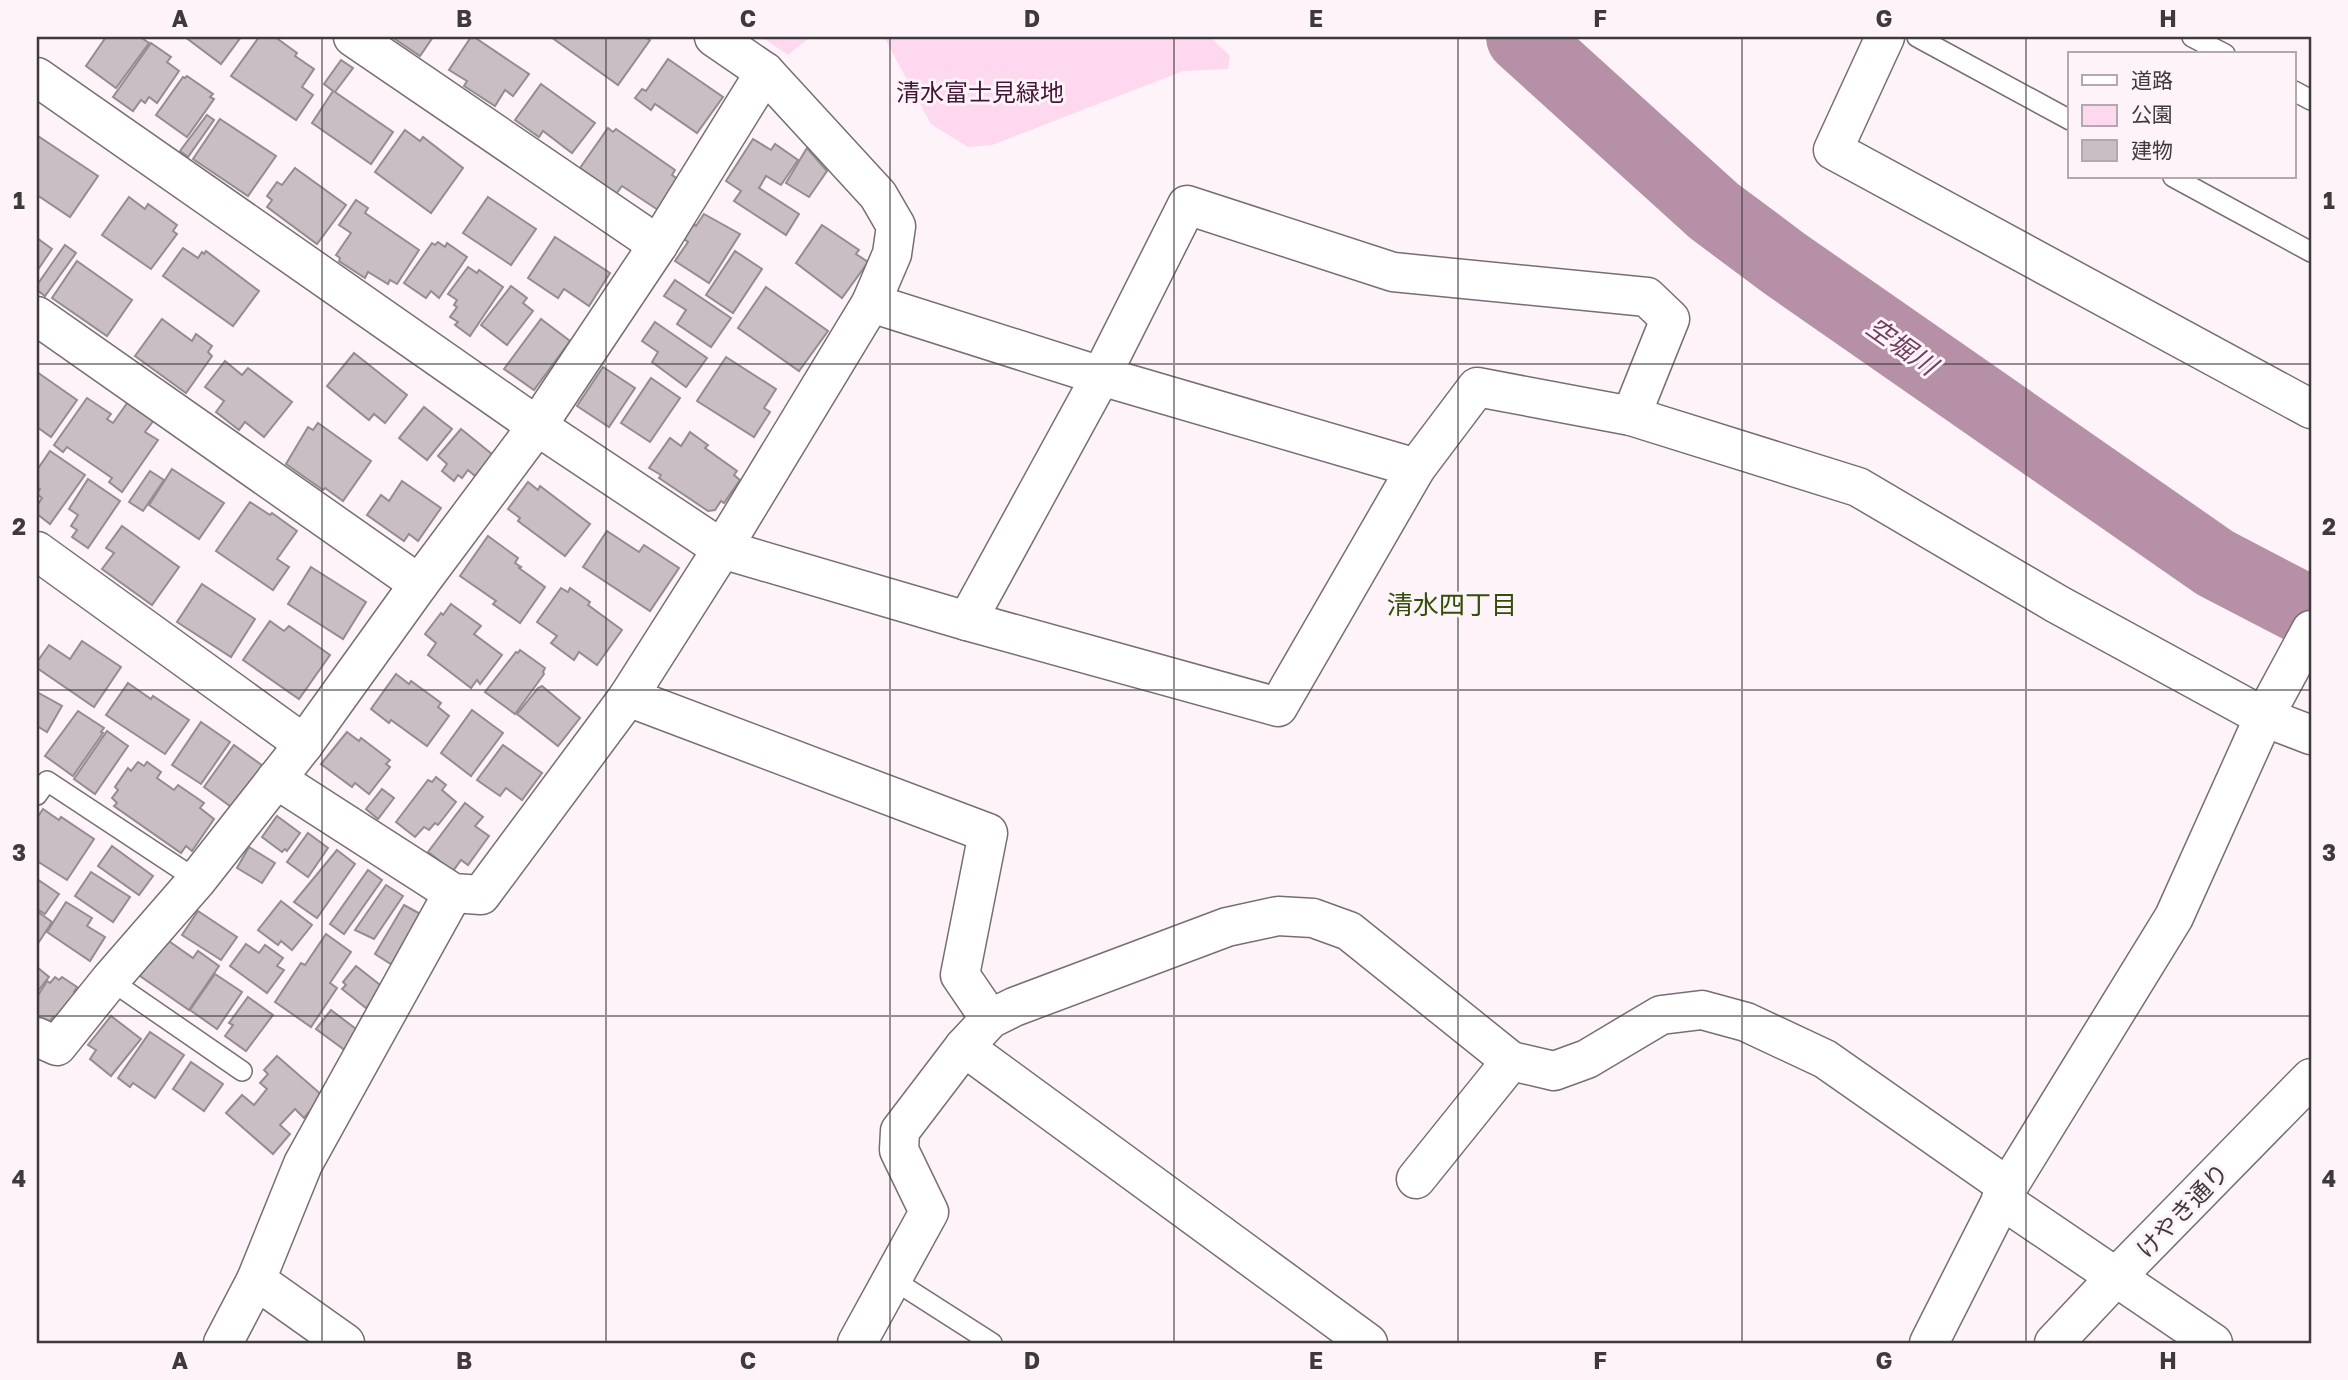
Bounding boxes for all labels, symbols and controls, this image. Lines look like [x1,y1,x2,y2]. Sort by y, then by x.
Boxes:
text: A [172,4,189,32]
text: B [456,4,472,32]
text: C [740,4,756,32]
text: D [1024,4,1040,32]
text: E [1309,4,1323,32]
text: F [1593,4,1607,32]
text: G [1876,4,1892,32]
text: H [2159,4,2177,32]
legend [2068,52,2296,178]
text: 道路 [2131,67,2173,93]
park label: 清水富士見緑地 [896,77,1064,106]
text: 公園 [2131,101,2173,127]
text: 建物 [2131,137,2173,163]
text: 1 [13,186,25,214]
text: 1 [2323,186,2335,214]
water label: 空堀川 [1861,311,1945,383]
text: 2 [12,512,26,540]
text: 2 [2322,512,2336,540]
district label: 清水四丁目 [1387,589,1517,620]
text: 3 [12,838,26,866]
text: 3 [2322,838,2336,866]
street label: けやき通り [2130,1157,2234,1263]
text: 4 [12,1164,26,1192]
text: 4 [2322,1164,2336,1192]
text: A [172,1346,189,1374]
text: B [456,1346,472,1374]
text: C [740,1346,756,1374]
text: D [1024,1346,1040,1374]
text: E [1309,1346,1323,1374]
text: F [1593,1346,1607,1374]
text: G [1876,1346,1892,1374]
text: H [2159,1346,2177,1374]

